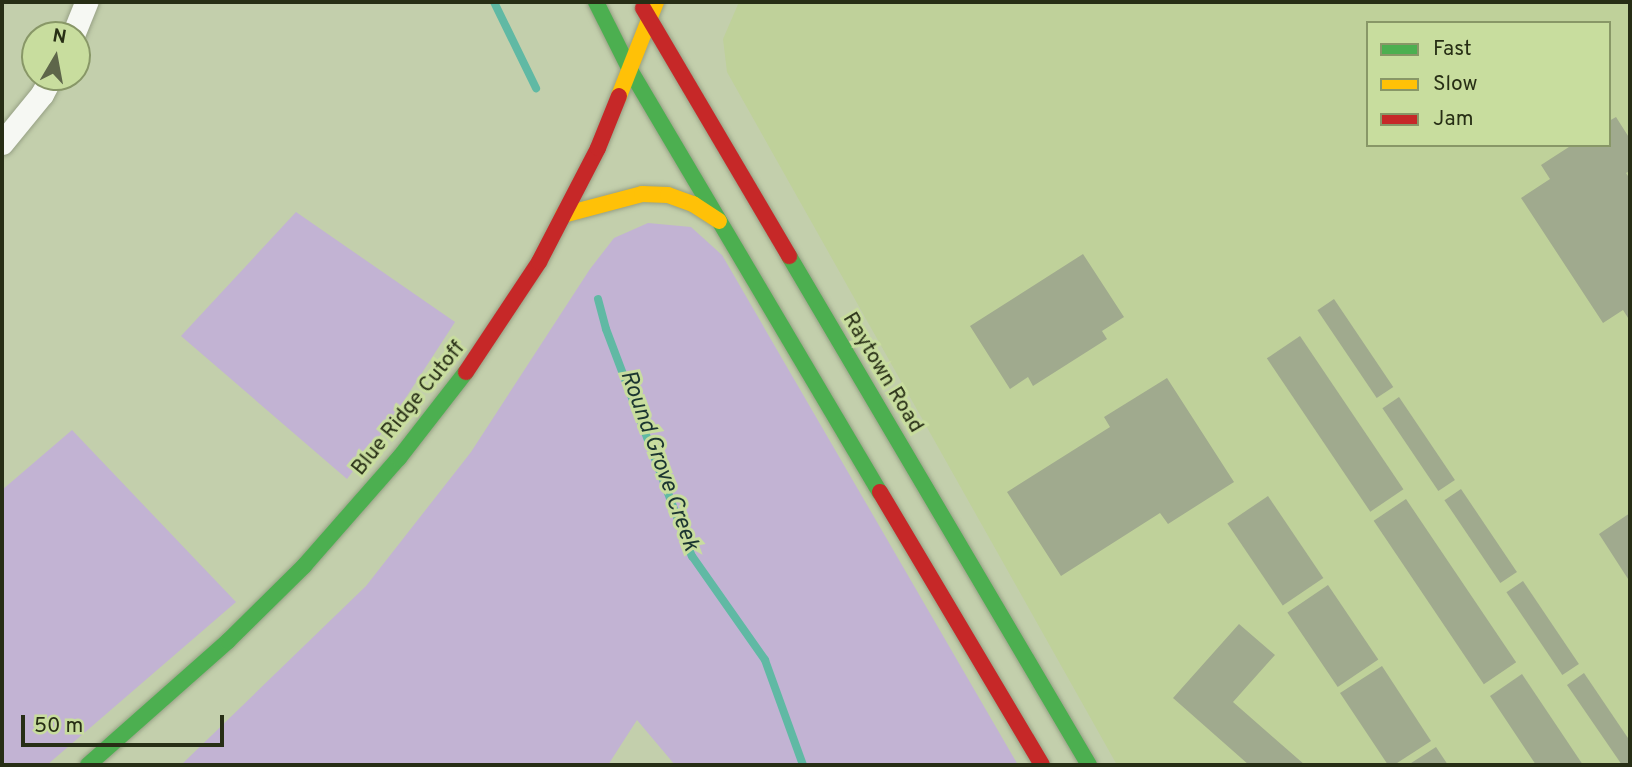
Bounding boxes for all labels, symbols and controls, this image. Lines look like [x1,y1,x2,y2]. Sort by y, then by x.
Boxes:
north arrow [21,21,91,91]
legend [1366,21,1611,147]
text: N [50,24,68,50]
text: Fast [1433,36,1472,63]
text: Slow [1433,71,1478,98]
text: Jam [1433,106,1474,133]
street label: Raytown Road [836,308,928,438]
street label: Blue Ridge Cutoff [347,337,471,481]
water label: Round Grove Creek [612,367,704,555]
scale bar [24,700,228,744]
text: 50 m [34,713,83,740]

